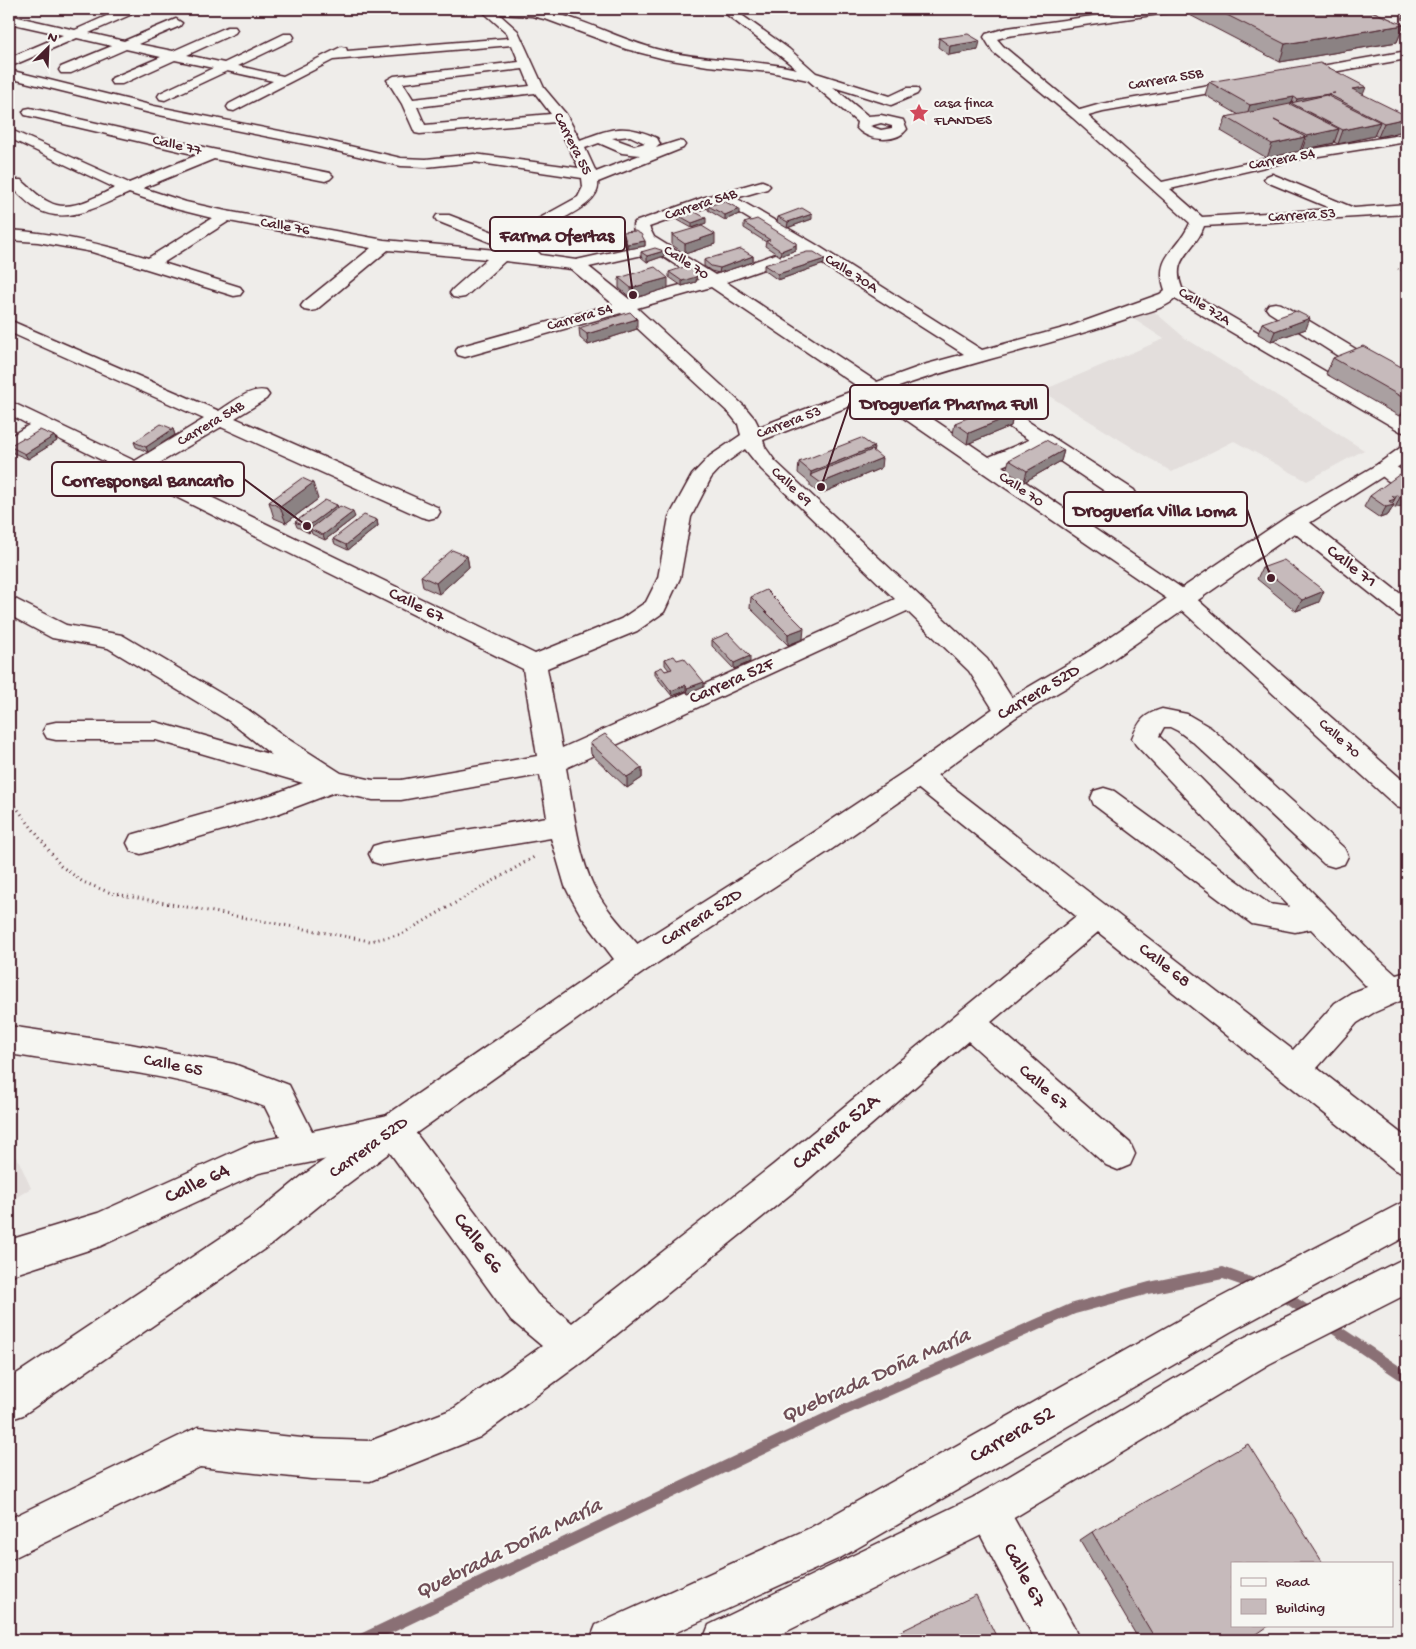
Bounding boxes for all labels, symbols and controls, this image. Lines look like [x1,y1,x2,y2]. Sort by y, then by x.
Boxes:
north arrow [22,22,72,72]
text: N [45,29,60,48]
street label: Carrera 55B [1127,65,1205,95]
place label: casa finca FLANDES [933,95,994,130]
place icon: casa finca FLANDES [908,102,930,124]
street label: Carrera 55 [549,110,595,178]
street label: Calle 77 [151,132,205,161]
street label: Carrera 54 [1247,145,1317,175]
street label: Carrera 54B [663,185,740,225]
street label: Carrera 53 [1268,205,1337,227]
street label: Calle 76 [259,214,311,240]
callout: Farma Ofertas [490,217,625,251]
text: Farma Ofertas [499,226,615,249]
street label: Calle 70 [660,242,713,285]
street label: Calle 70A [821,251,882,298]
street label: Calle 72A [1174,284,1234,331]
street label: Carrera 54 [545,300,615,336]
callout: Droguería Pharma Full [850,385,1048,419]
text: Droguería Pharma Full [858,394,1038,417]
street label: Carrera 54B [174,397,248,451]
street label: Carrera 53 [754,402,824,444]
callout: Corresponsal Bancarìo [52,462,244,496]
street label: Calle 69 [767,464,816,511]
street label: Calle 70 [995,468,1047,512]
text: Corresponsal Bancarìo [61,471,234,494]
callout: Droguería Villa Loma [1064,492,1247,526]
text: Droguería Villa Loma [1071,501,1238,524]
street label: Calle 71 [1322,541,1380,593]
street label: Calle 67 [385,583,448,629]
street label: Carrera 52F [687,654,778,710]
street label: Carrera 52D [994,660,1084,726]
street label: Calle 70 [1314,715,1364,763]
street label: Carrera 52D [658,884,747,952]
street label: Calle 68 [1134,939,1194,993]
street label: Calle 65 [142,1050,204,1082]
street label: Calle 67 [1014,1060,1073,1116]
street label: Carrera 52A [788,1088,887,1177]
street label: Carrera 52D [325,1112,413,1184]
street label: Calle 64 [162,1159,234,1211]
street label: Calle 66 [446,1209,508,1280]
water label: Quebrada Doña María [777,1323,976,1430]
street label: Carrera 52 [966,1402,1060,1470]
water label: Quebrada Doña María [411,1493,608,1606]
street label: Calle 67 [996,1539,1051,1614]
legend [1231,1562,1394,1626]
text: Road [1276,1574,1310,1592]
text: Building [1275,1600,1325,1618]

